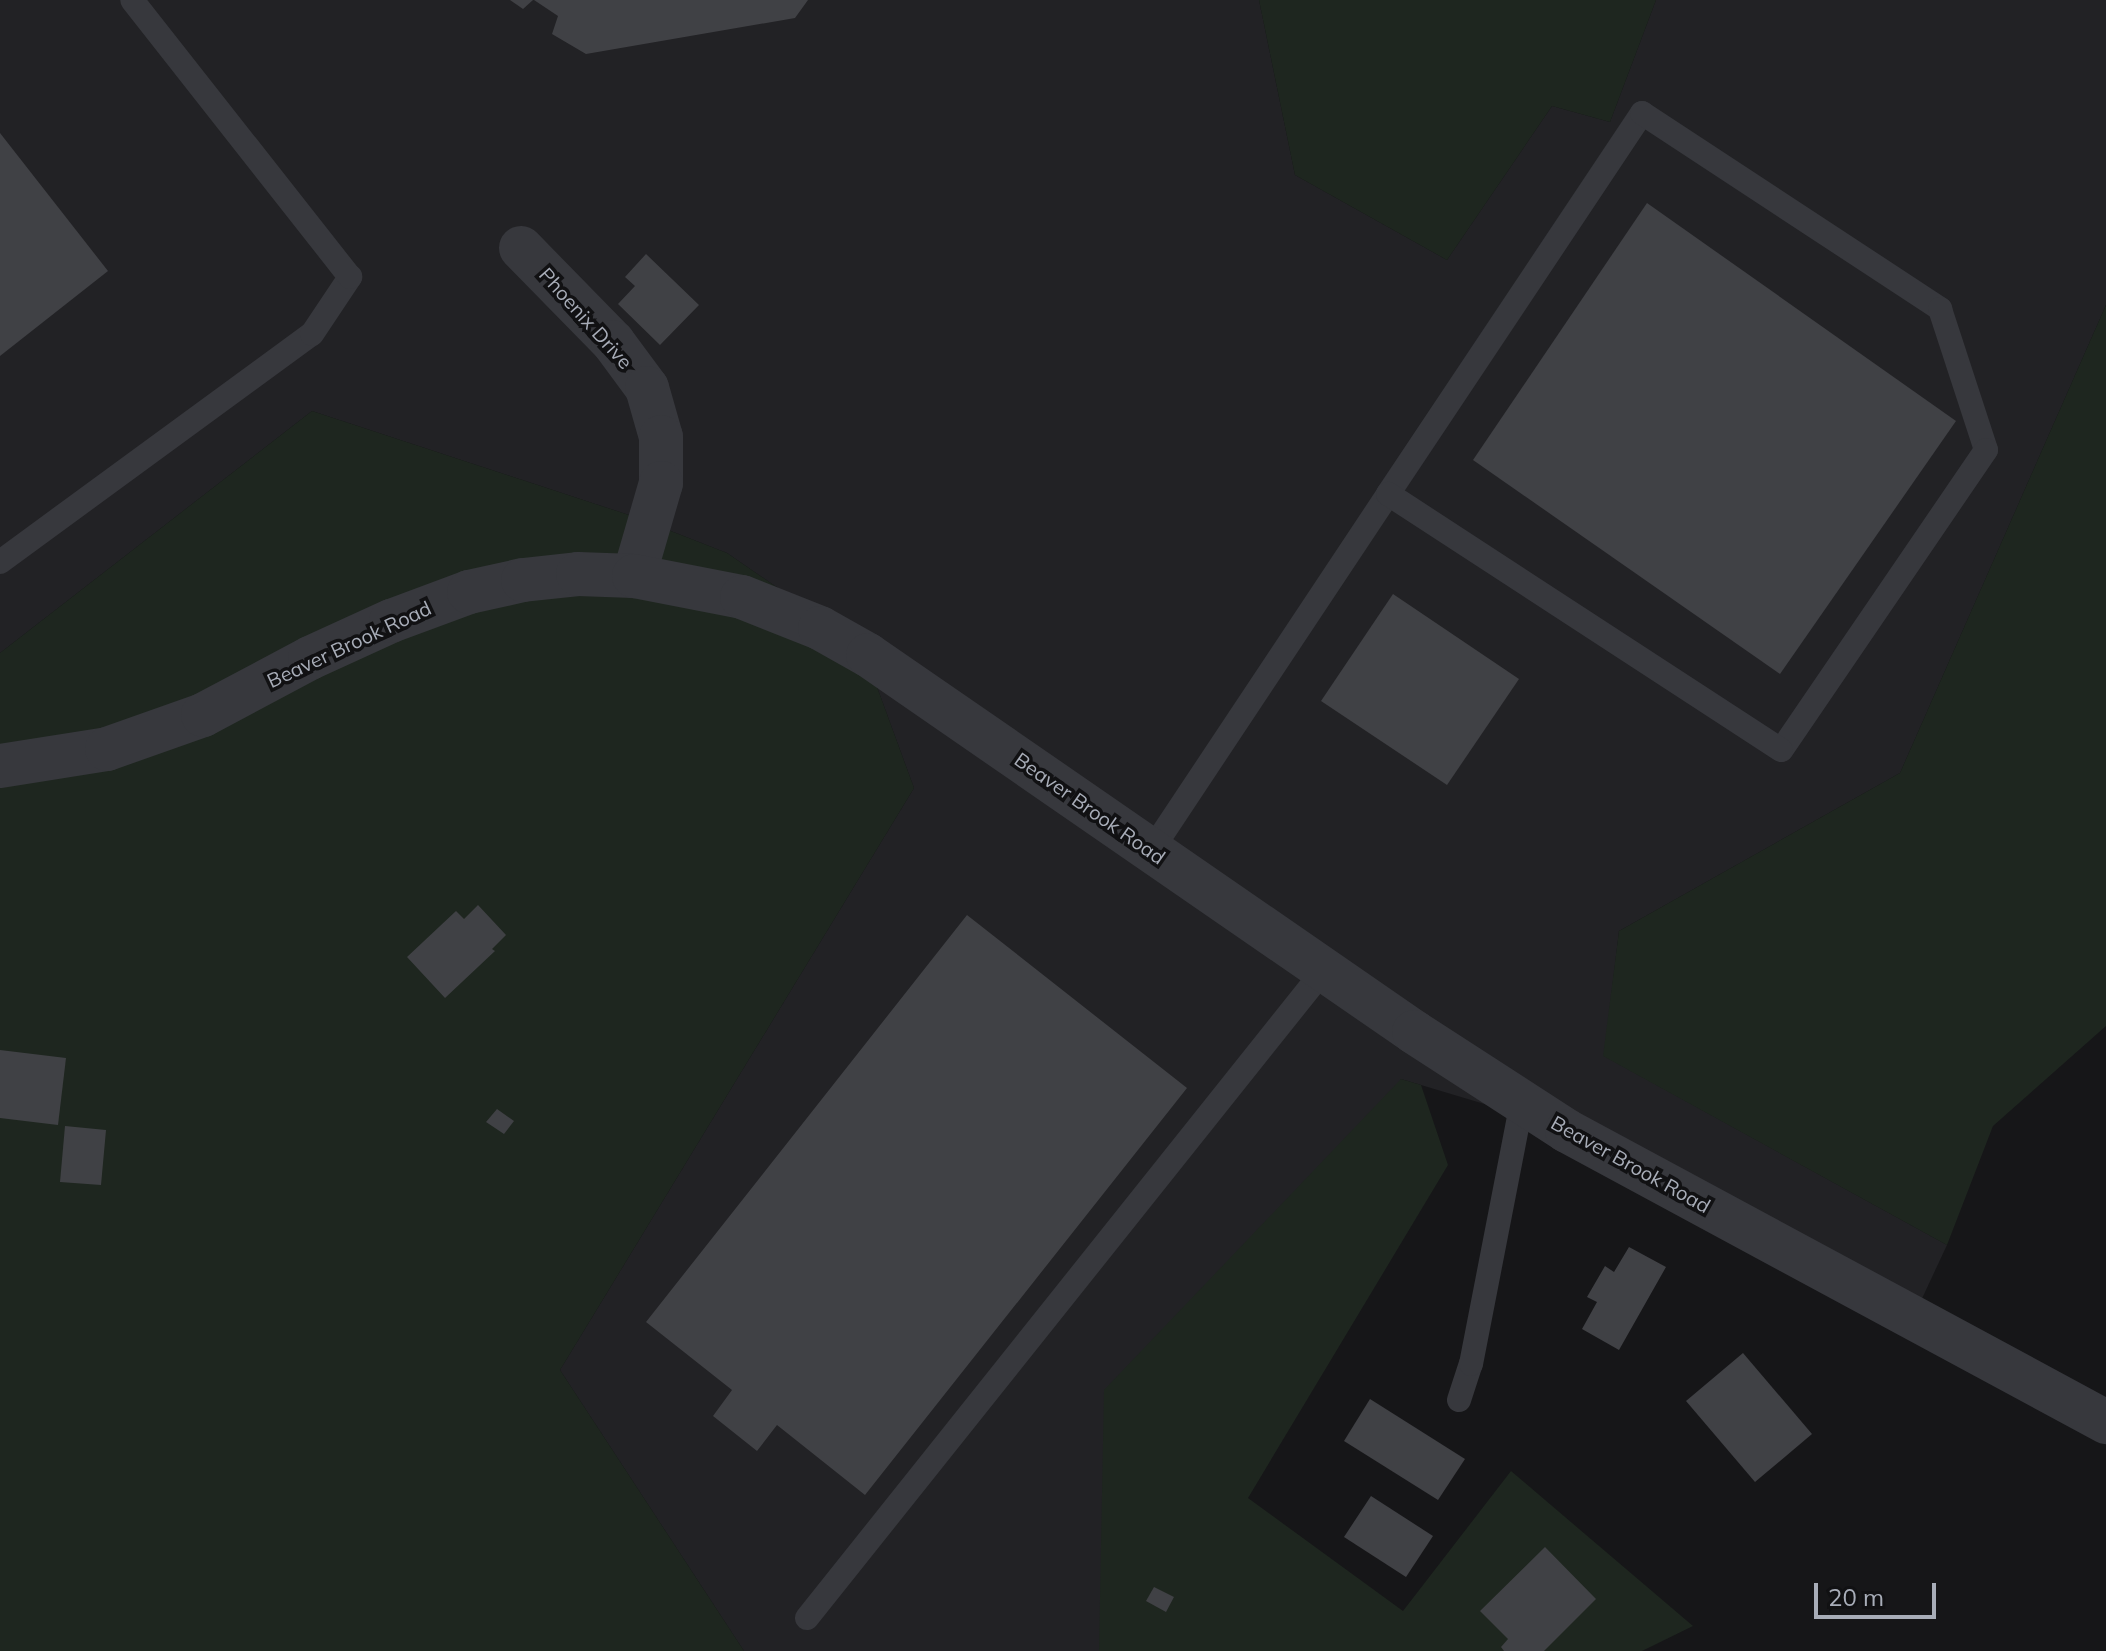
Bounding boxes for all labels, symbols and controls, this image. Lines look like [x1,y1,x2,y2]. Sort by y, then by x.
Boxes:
street label: Phoenix Drive [534,263,638,373]
street label: Beaver Brook Road [263,595,435,693]
street label: Beaver Brook Road [1010,747,1170,869]
street label: Beaver Brook Road [1547,1110,1715,1218]
scale bar [1818,1567,1940,1617]
text: 20 m [1828,1582,1884,1612]

